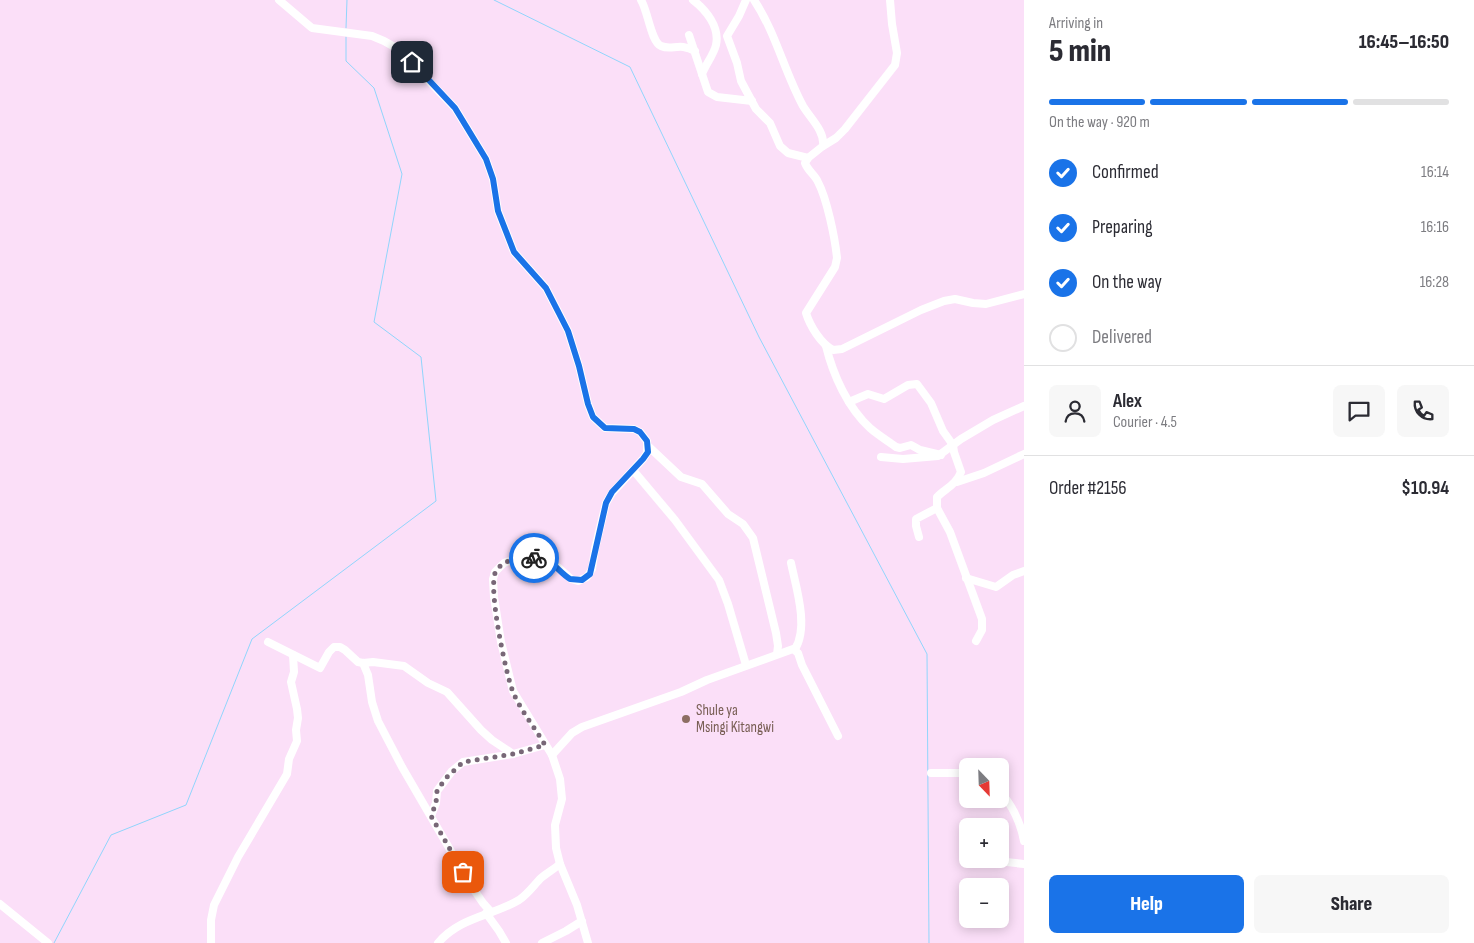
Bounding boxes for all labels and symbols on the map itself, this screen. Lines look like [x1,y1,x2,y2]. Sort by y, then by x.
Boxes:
pin [391,41,433,83]
courier [509,533,559,583]
place label: Shule ya Msingi Kitangwi [696,701,774,737]
marker: Shule ya Msingi Kitangwi [680,713,692,725]
north arrow [959,758,1009,808]
pin [442,851,484,893]

